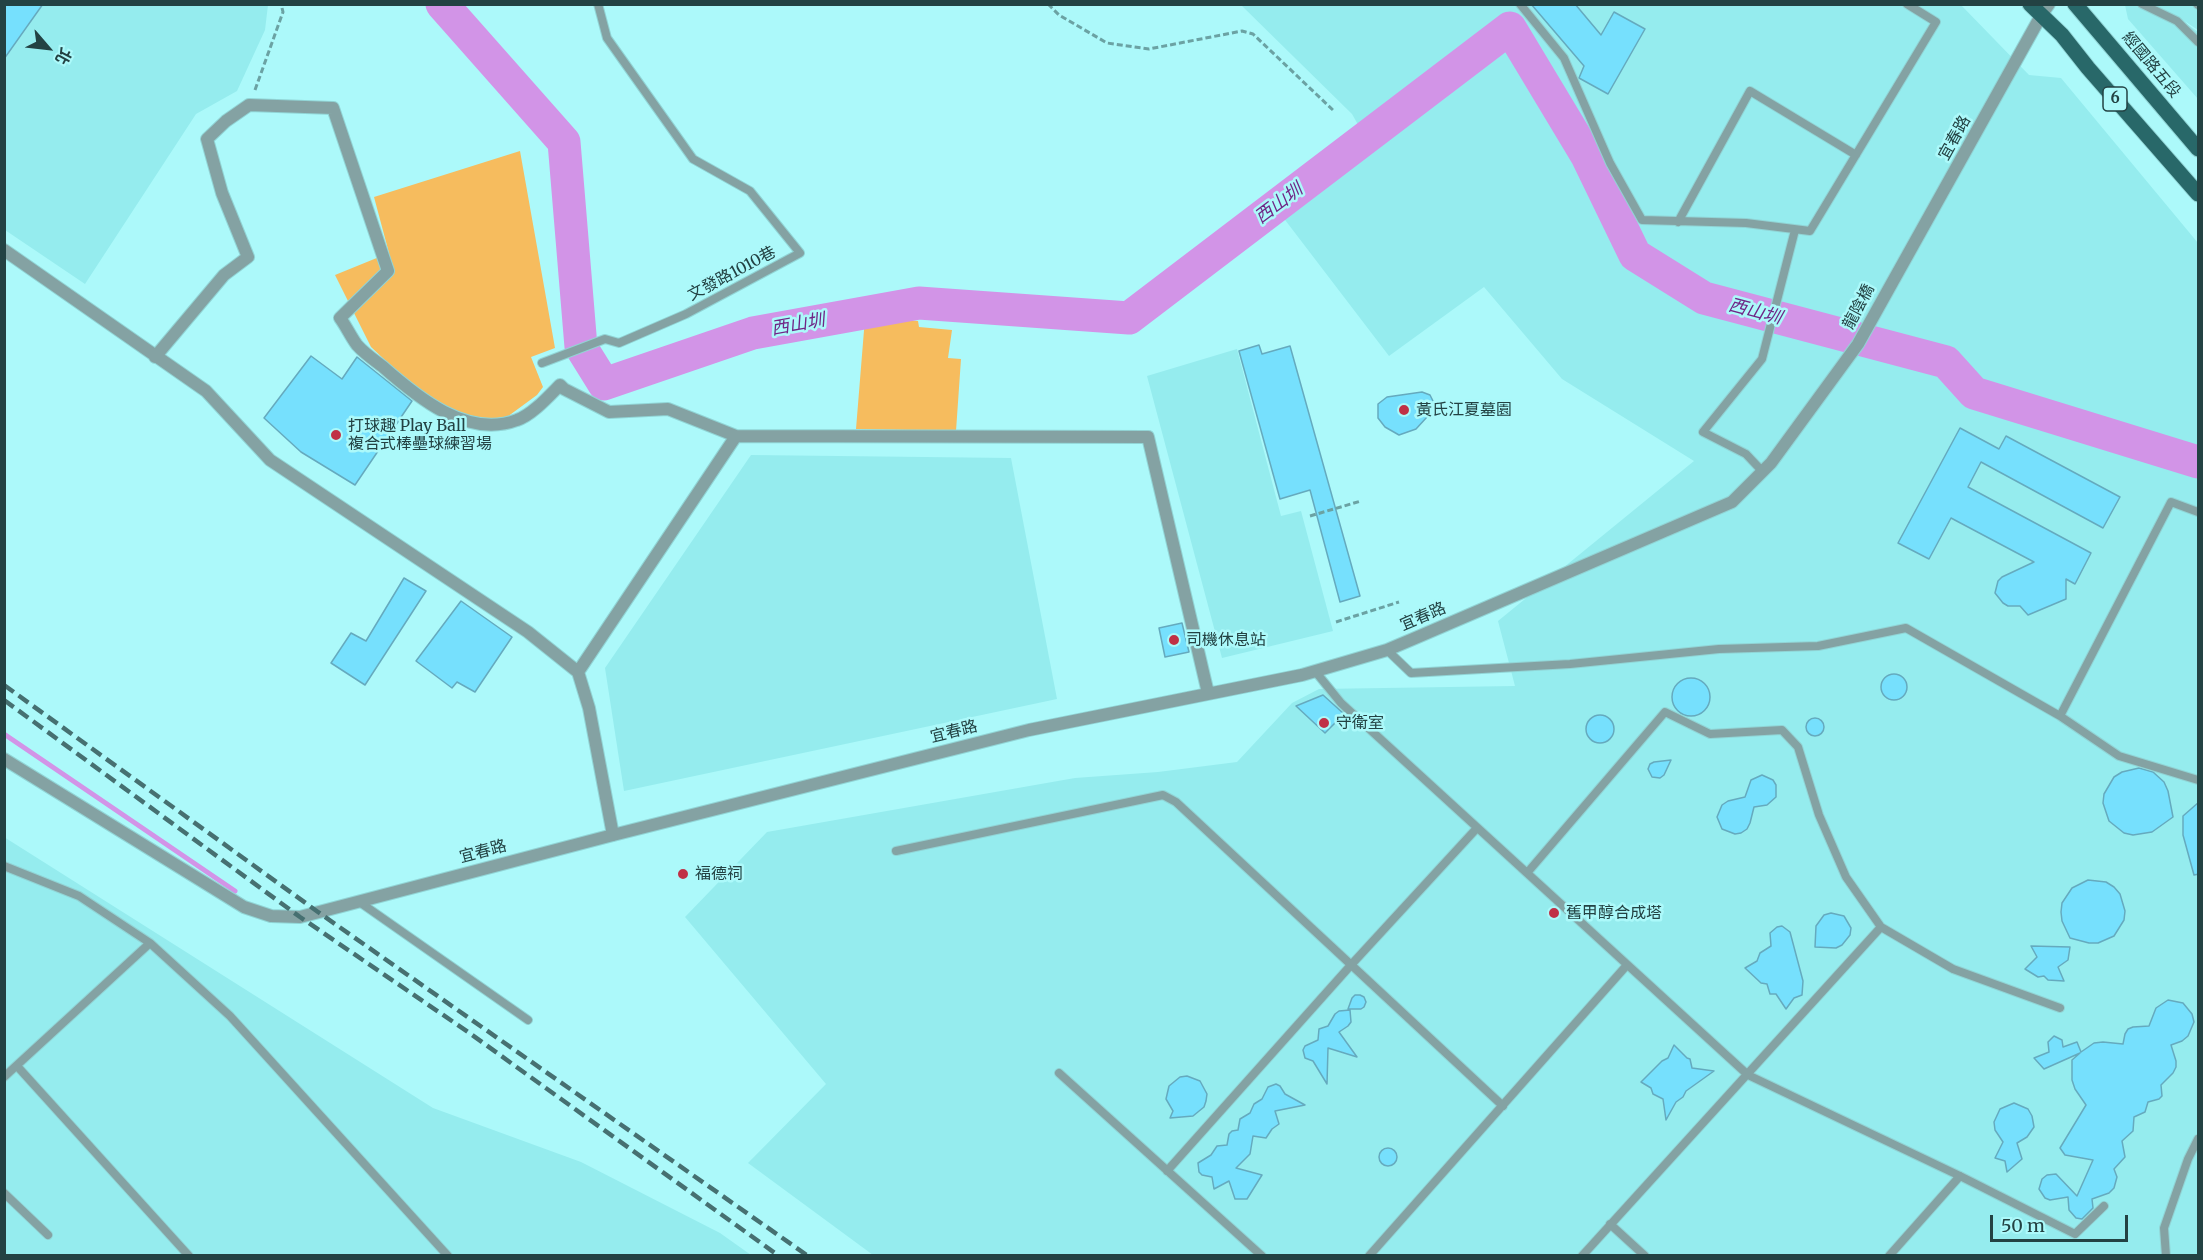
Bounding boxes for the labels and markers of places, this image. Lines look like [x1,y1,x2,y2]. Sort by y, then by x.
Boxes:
place label: 黃氏江夏墓園 [1416,400,1512,420]
marker: 黃氏江夏墓園 [1397,403,1411,417]
place label: 打球趣 Play Ball 複合式棒壘球練習場 [348,416,492,454]
marker: 打球趣 Play Ball 複合式棒壘球練習場 [329,428,343,442]
place label: 司機休息站 [1186,630,1266,650]
marker: 司機休息站 [1167,633,1181,647]
place label: 守衛室 [1336,713,1384,733]
marker: 守衛室 [1317,716,1331,730]
place label: 福德祠 [695,864,743,884]
marker: 福德祠 [676,867,690,881]
place label: 舊甲醇合成塔 [1566,903,1662,923]
marker: 舊甲醇合成塔 [1547,906,1561,920]

